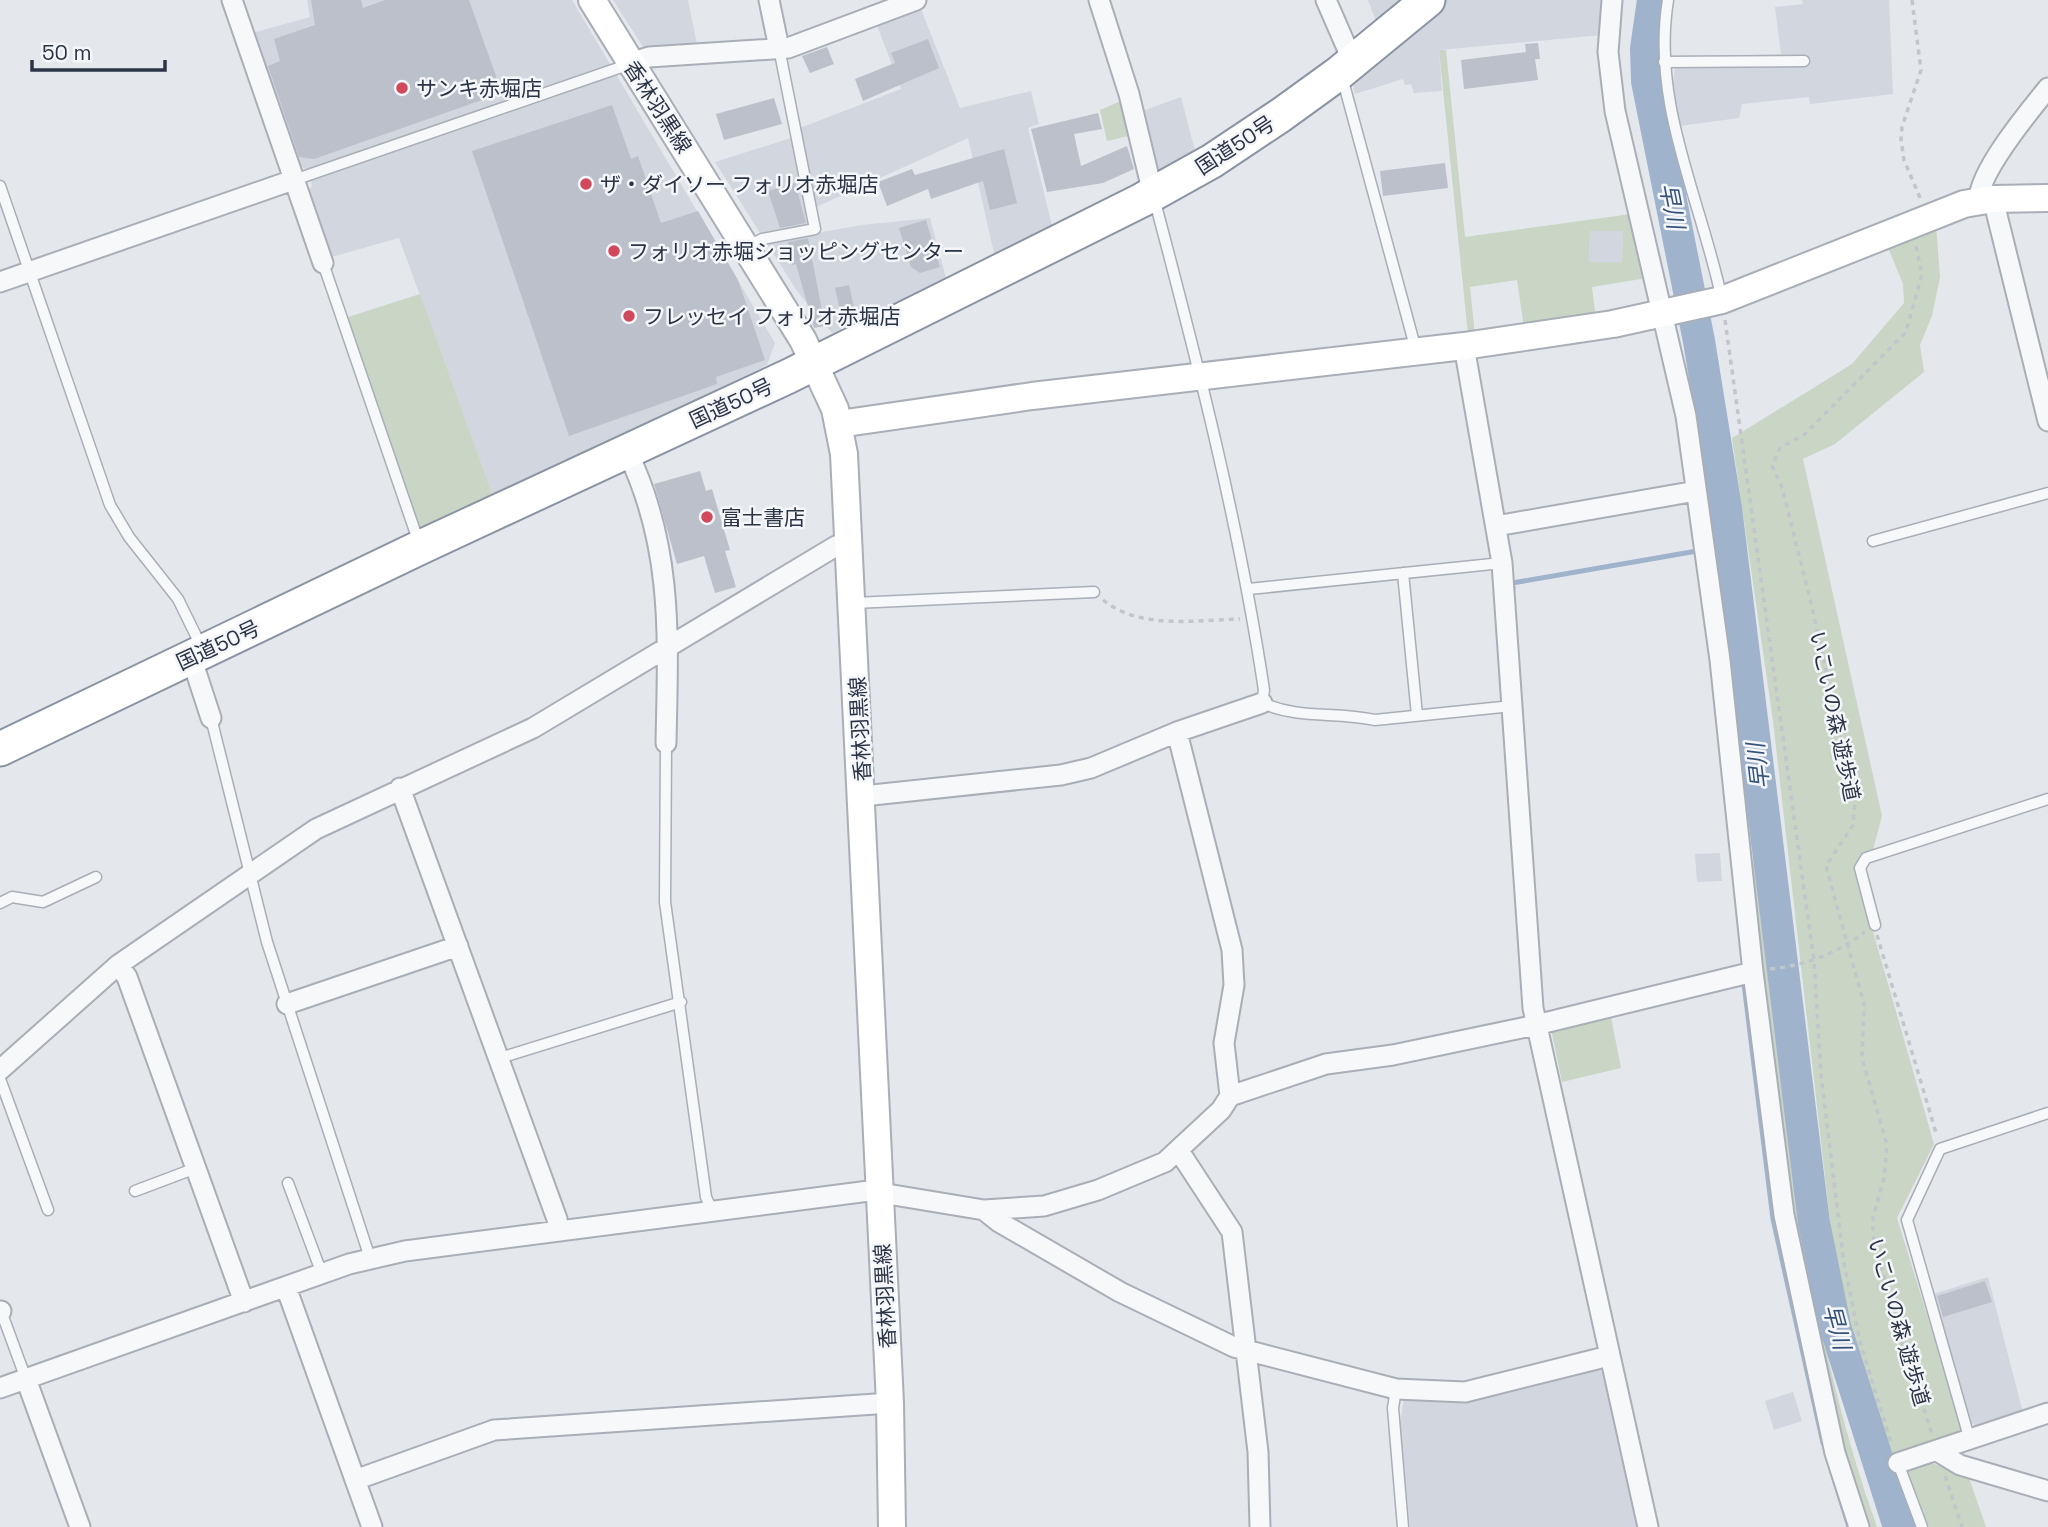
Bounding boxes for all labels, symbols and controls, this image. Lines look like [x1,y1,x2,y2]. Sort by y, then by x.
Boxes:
scale bar [32,28,164,72]
text: 50 m [42,39,92,66]
street label: 香林羽黒線 [618,56,698,158]
place label: サンキ赤堀店 [416,75,542,102]
marker: サンキ赤堀店 [394,80,410,96]
street label: 国道50号 [1190,109,1280,181]
place label: ザ・ダイソー フォリオ赤堀店 [600,171,878,198]
marker: ザ・ダイソー フォリオ赤堀店 [578,176,594,192]
water label: 早川 [1653,181,1692,234]
place label: フォリオ赤堀ショッピングセンター [628,238,964,265]
marker: フォリオ赤堀ショッピングセンター [606,243,622,259]
place label: フレッセイ フォリオ赤堀店 [643,303,900,330]
marker: フレッセイ フォリオ赤堀店 [621,308,637,324]
street label: 国道50号 [685,372,777,434]
place label: 富士書店 [721,504,805,531]
marker: 富士書店 [699,509,715,525]
street label: 国道50号 [172,614,264,676]
street label: いこいの森 遊歩道 [1804,628,1866,804]
street label: 香林羽黒線 [844,676,876,782]
water label: 早川 [1740,738,1776,791]
street label: いこいの森 遊歩道 [1862,1235,1936,1409]
street label: 香林羽黒線 [869,1243,901,1349]
water label: 早川 [1817,1301,1858,1356]

